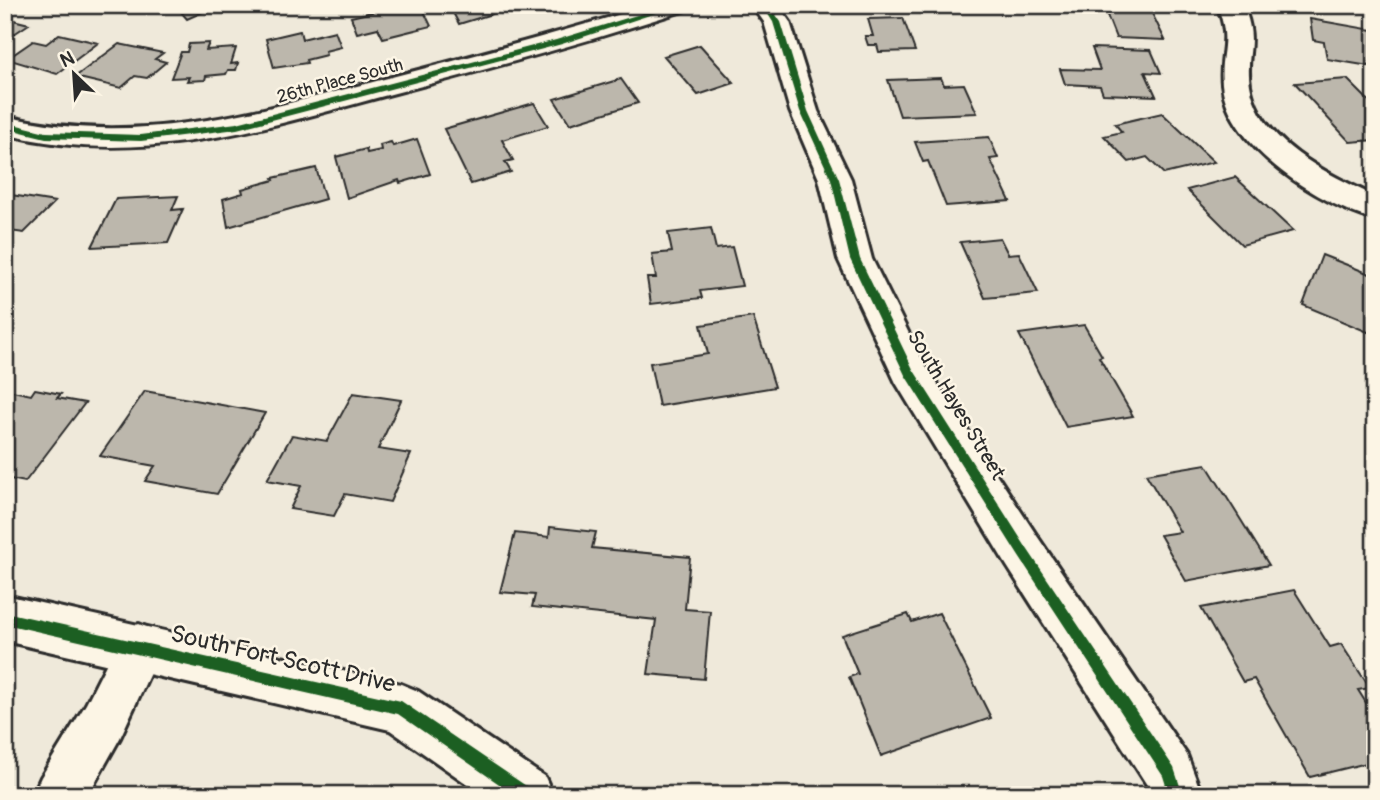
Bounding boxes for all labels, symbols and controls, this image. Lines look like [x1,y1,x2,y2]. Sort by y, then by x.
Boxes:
north arrow [38,38,108,108]
text: N [56,46,78,73]
street label: 26th Place South [274,53,406,109]
street label: South Hayes Street [901,325,1012,485]
street label: South Fort Scott Drive [168,619,398,699]

